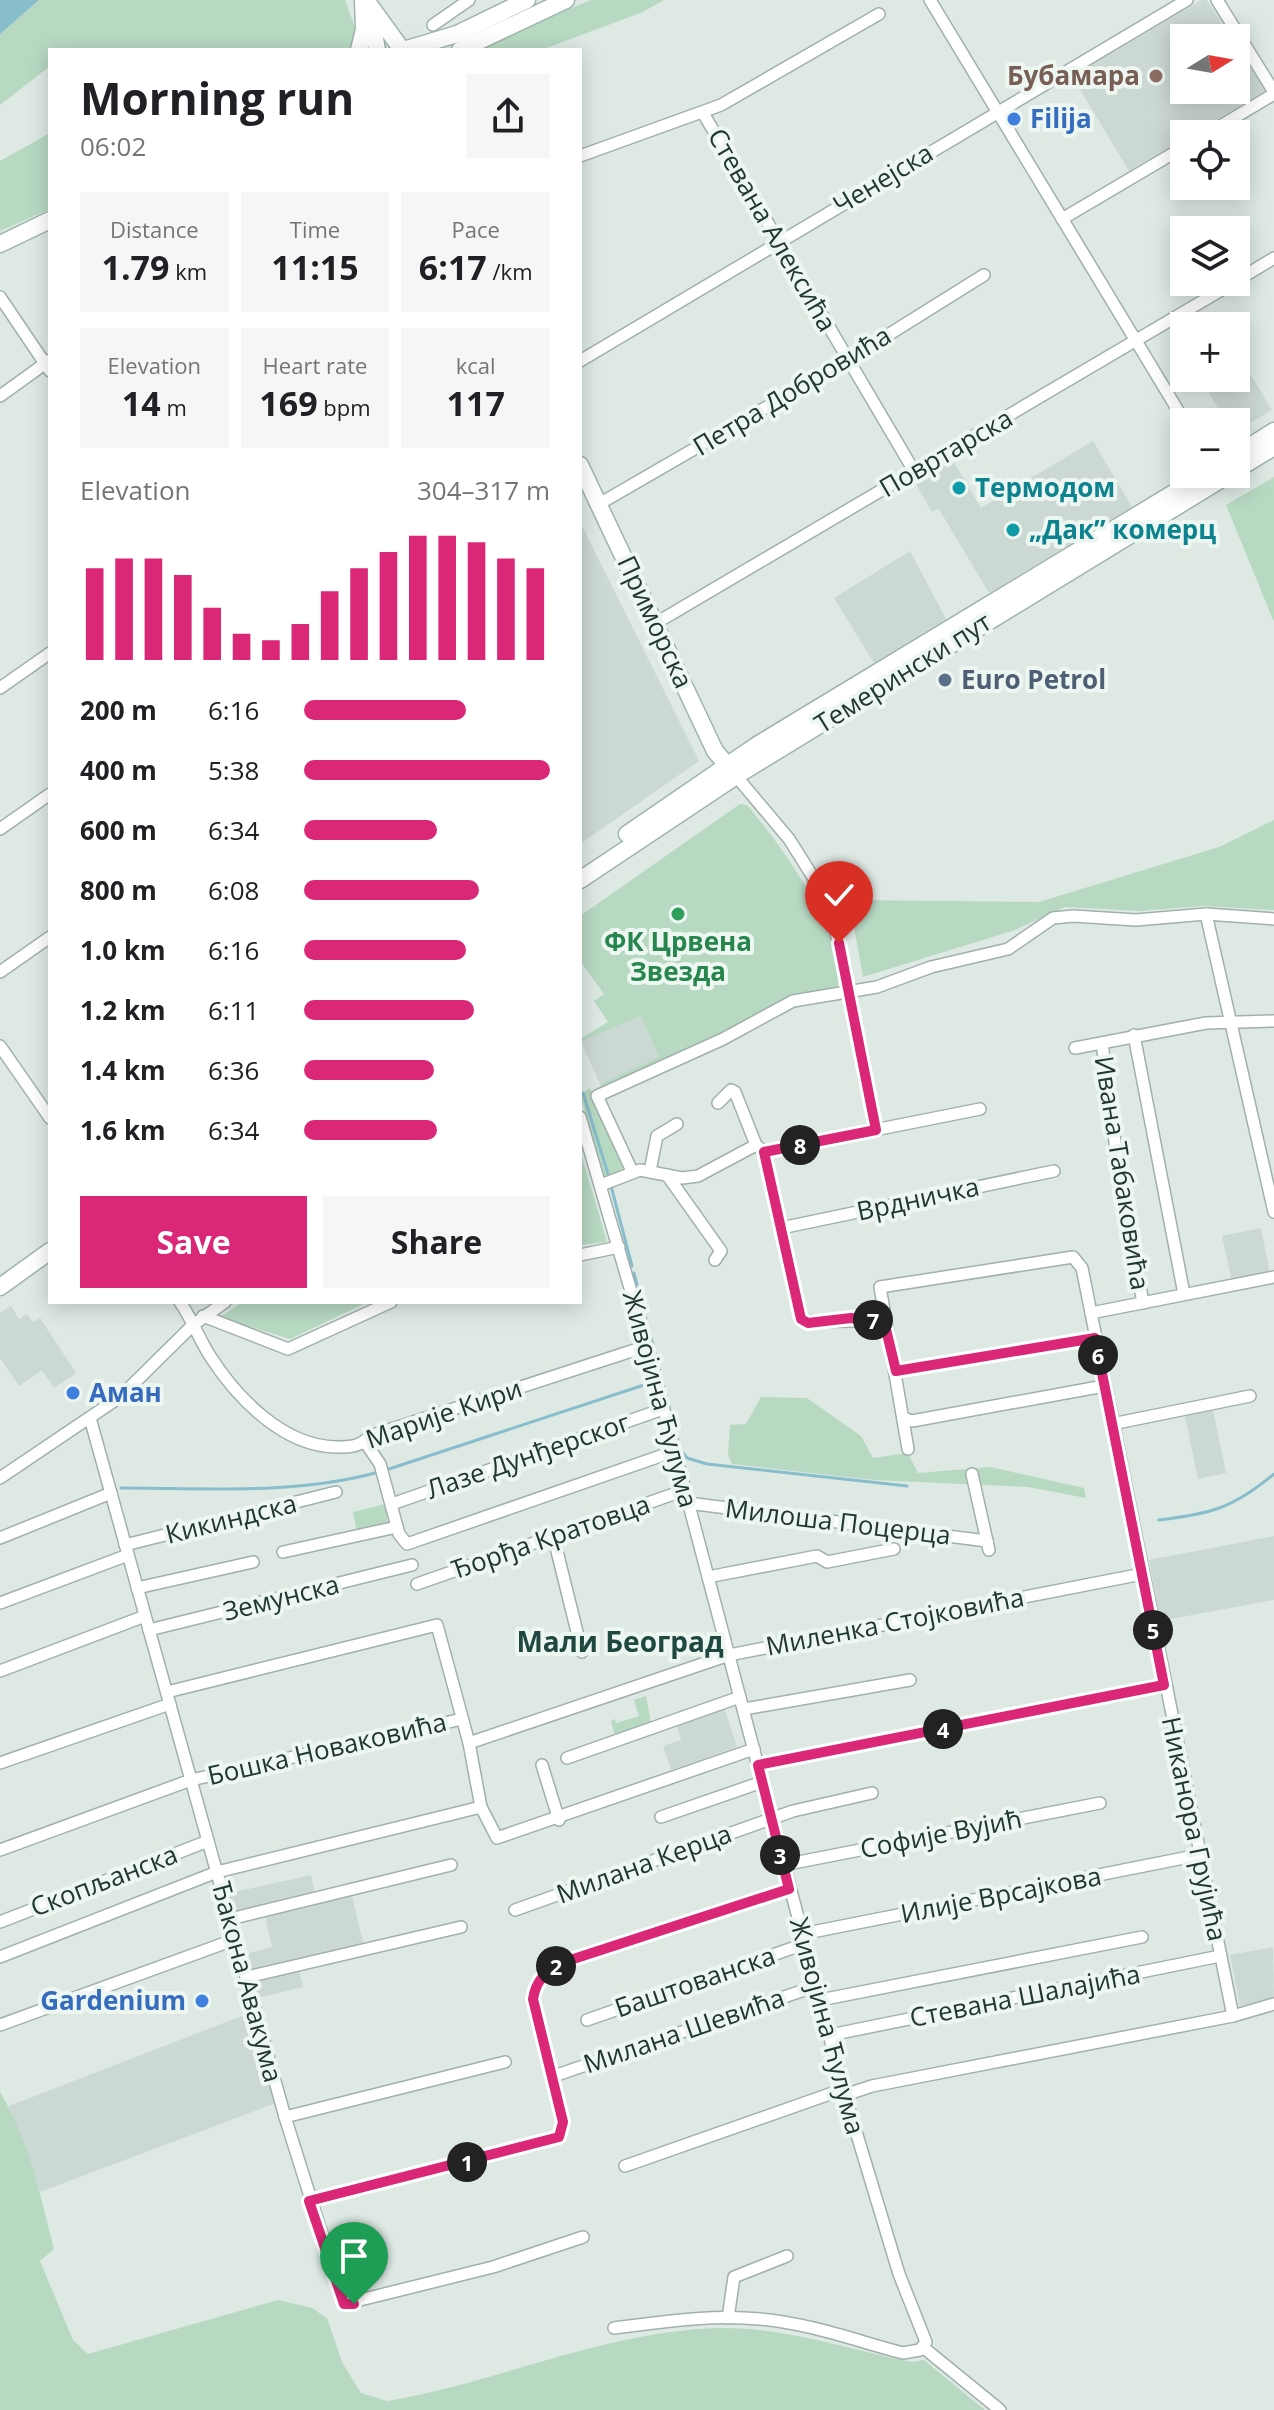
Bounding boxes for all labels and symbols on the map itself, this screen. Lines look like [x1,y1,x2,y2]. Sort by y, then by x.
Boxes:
north arrow [1170,24,1250,104]
place label: Бубамара [1007,57,1140,93]
marker: Бубамара [1147,67,1165,85]
place label: Filija [1030,100,1092,136]
marker: Filija [1005,110,1023,128]
street label: Стевана Алексића [700,121,846,338]
street label: Ченејска [826,134,939,222]
street label: Петра Добровића [686,317,897,464]
street label: Повртарска [872,399,1019,505]
place label: Термодом [975,469,1115,505]
marker: Термодом [950,479,968,497]
place label: „Дак” комерц [1029,511,1216,547]
marker: „Дак” комерц [1004,521,1022,539]
street label: Приморска [610,549,702,694]
street label: Темерински пут [807,603,998,741]
place label: Euro Petrol [961,661,1106,697]
marker: Euro Petrol [936,671,954,689]
pin [805,861,873,943]
marker: ФК Црвена Звезда [669,905,687,923]
place label: ФК Црвена Звезда [604,923,752,989]
street label: Ивана Табаковића [1087,1053,1159,1292]
pin: 8 [780,1125,820,1165]
street label: Врдничка [853,1167,982,1229]
street label: Живојина Ћулума [615,1286,707,1511]
pin: 7 [853,1300,893,1340]
pin: 6 [1078,1335,1118,1375]
street label: Марије Кири [361,1369,527,1457]
place label: Аман [89,1374,162,1410]
marker: Аман [64,1384,82,1402]
street label: Лазе Дунђерског [421,1403,634,1507]
street label: Кикиндска [161,1484,300,1552]
street label: Ђорђа Кратовца [447,1485,655,1587]
street label: Милоша Поцерца [723,1489,953,1553]
street label: Земунска [219,1565,343,1629]
street label: Миленка Стојковића [763,1578,1027,1664]
pin: 5 [1133,1610,1173,1650]
district label: Мали Београд [516,1622,724,1660]
street label: Бошка Новаковића [204,1703,450,1793]
pin: 4 [923,1709,963,1749]
street label: Никанора Грујића [1154,1713,1236,1944]
street label: Софије Вујић [857,1800,1025,1866]
street label: Милана Керца [551,1815,736,1911]
pin: 3 [760,1835,800,1875]
street label: Скопљанска [25,1836,182,1925]
street label: Илије Врсајкова [897,1857,1104,1931]
street label: Ђакона Авакума [204,1878,292,2086]
street label: Живојина Ћулума [782,1913,874,2138]
street label: Баштованска [610,1937,780,2025]
pin: 2 [536,1946,576,1986]
street label: Стевана Шалајића [906,1955,1143,2035]
street label: Милана Шевића [578,1979,789,2081]
place label: Gardenium [40,1982,186,2018]
marker: Gardenium [193,1992,211,2010]
pin: 1 [447,2142,487,2182]
pin [320,2222,388,2304]

